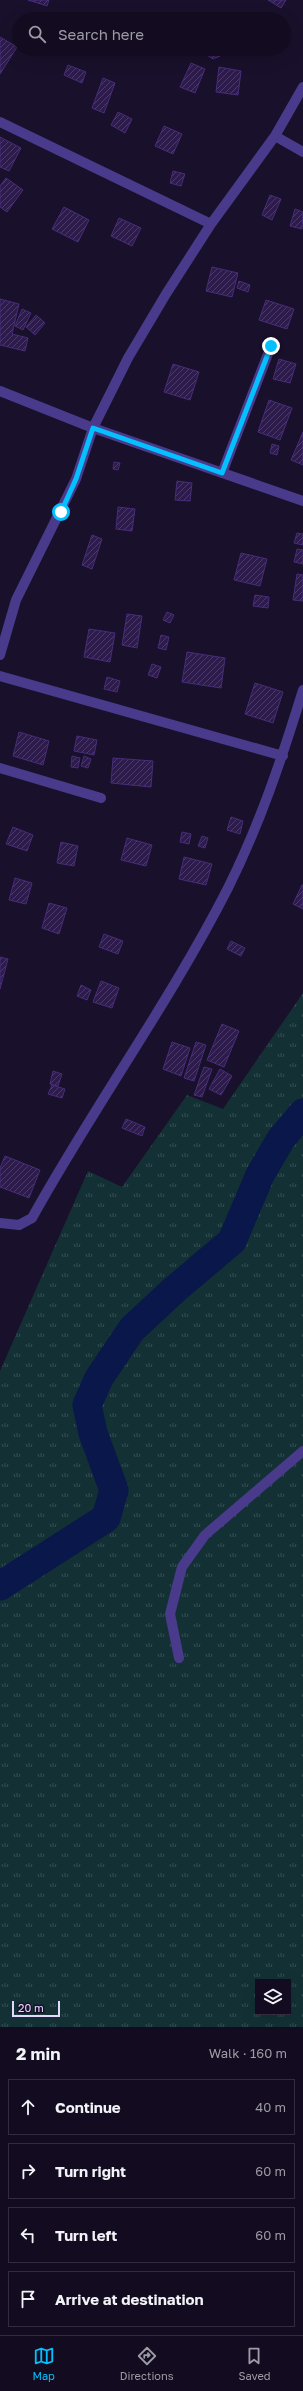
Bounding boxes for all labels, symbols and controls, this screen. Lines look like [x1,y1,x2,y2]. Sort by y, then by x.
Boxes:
search box [12,12,291,56]
icon: search [26,23,48,45]
text: Search here [58,25,144,43]
route end [262,337,280,355]
route start [52,503,70,521]
map controls [255,1979,291,2015]
button: layers [255,1979,291,2015]
scale bar [12,1999,60,2018]
text: 20 m [18,2001,44,2014]
text: 2 min [16,2043,60,2064]
text: Walk · 160 m [209,2045,287,2061]
icon: ahead [17,2096,39,2118]
text: Continue [55,2098,121,2116]
text: 40 m [255,2099,286,2115]
icon: right [17,2160,39,2182]
text: Turn right [55,2162,126,2180]
text: 60 m [255,2163,286,2179]
icon: left [17,2224,39,2246]
text: Turn left [55,2226,117,2244]
text: 60 m [255,2227,286,2243]
icon: arrive [17,2288,39,2310]
text: Arrive at destination [55,2290,204,2308]
tab: Map [32,2345,55,2382]
tab: Directions [120,2345,174,2382]
tab: Saved [238,2345,271,2382]

